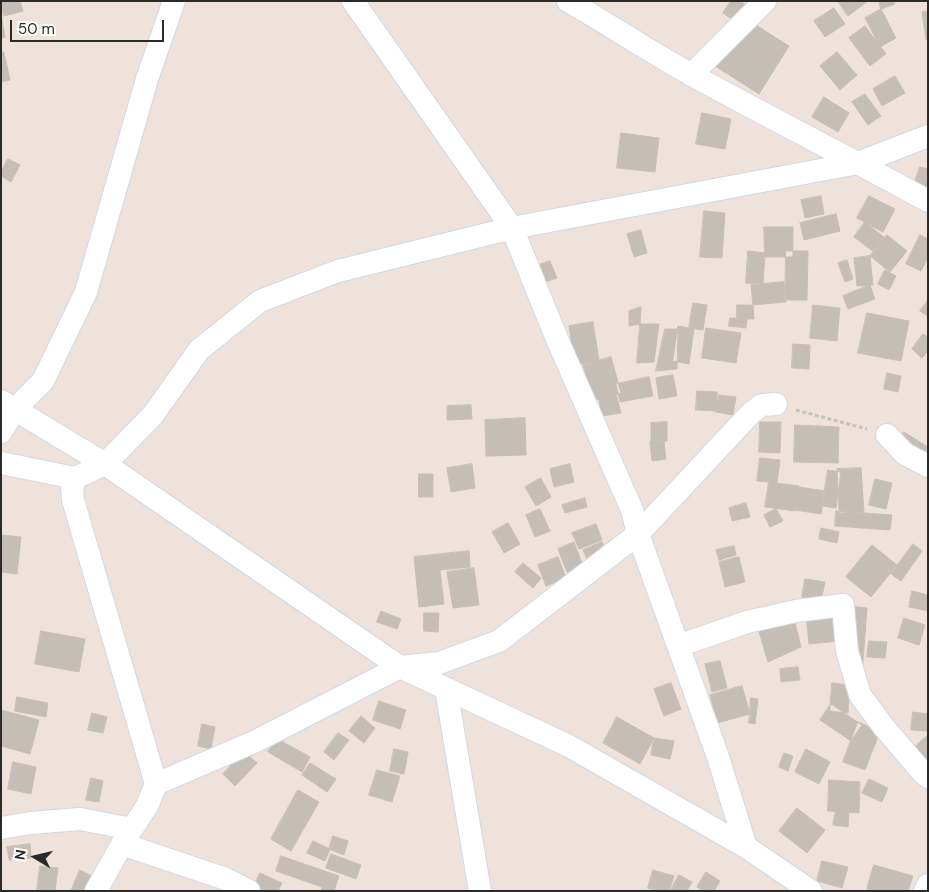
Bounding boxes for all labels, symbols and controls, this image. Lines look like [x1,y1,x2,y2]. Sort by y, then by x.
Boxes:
scale bar [12,10,166,42]
text: 50 m [18,19,55,39]
north arrow [10,832,60,882]
text: N [10,848,30,861]

